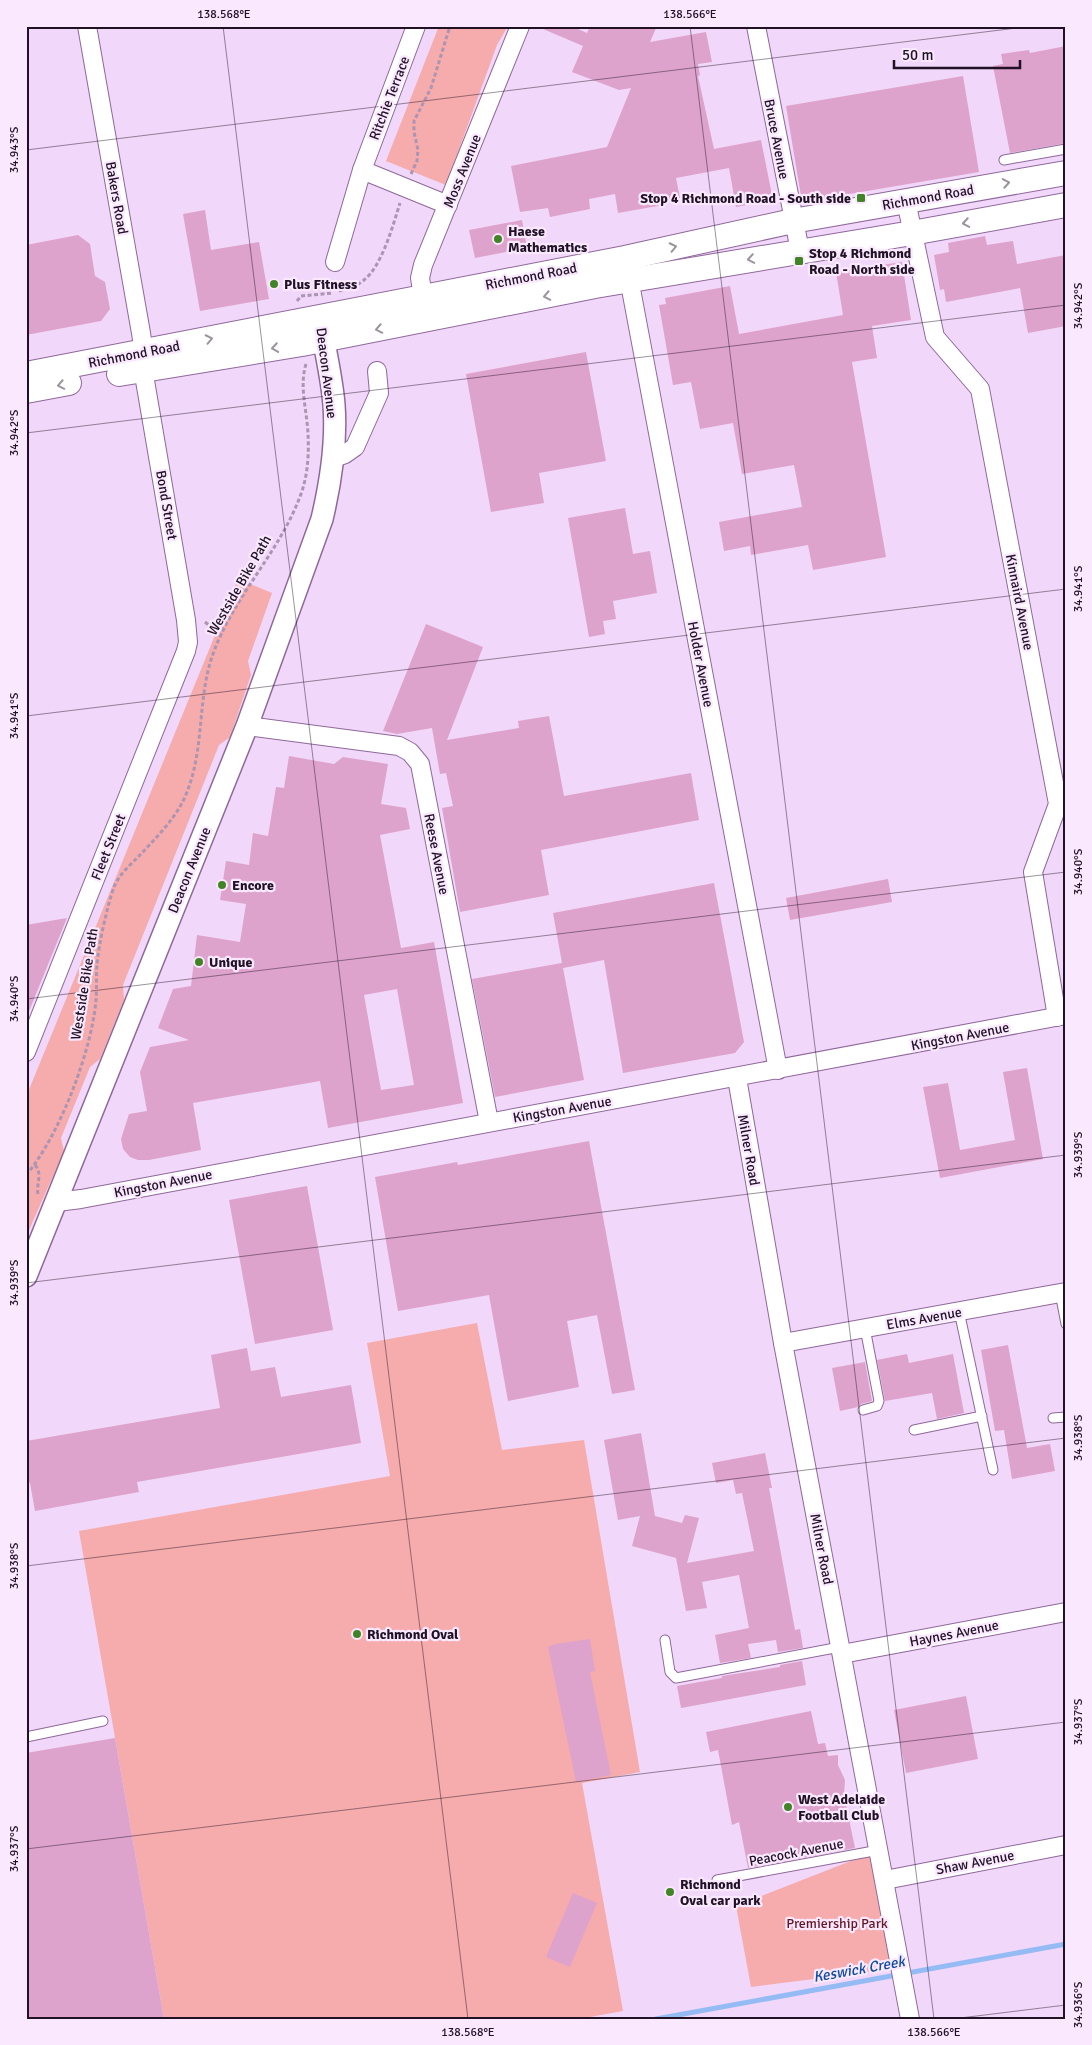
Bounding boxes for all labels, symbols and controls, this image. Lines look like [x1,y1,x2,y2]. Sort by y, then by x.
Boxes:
text: 138.568°E [197,7,251,22]
text: 138.566°E [663,7,717,22]
scale bar [894,38,1021,70]
text: 50 m [902,46,933,64]
street label: Ritchie Terrace [366,54,413,143]
street label: Bruce Avenue [760,98,793,181]
text: 34.943°S [7,126,22,173]
street label: Moss Avenue [440,132,485,210]
street label: Bakers Road [102,160,131,236]
one-way arrow [1002,179,1010,189]
street label: Richmond Road [881,181,975,214]
place label: Stop 4 Richmond Road - South side [640,190,851,207]
marker: Stop 4 Richmond Road - South side [855,192,867,204]
one-way arrow [962,218,971,228]
place label: Haese Mathematics [508,223,587,256]
marker: Haese Mathematics [492,233,504,245]
one-way arrow [668,242,677,253]
place label: Stop 4 Richmond Road - North side [809,245,915,278]
one-way arrow [747,254,756,264]
marker: Stop 4 Richmond Road - North side [793,255,805,267]
street label: Richmond Road [484,259,578,294]
place label: Plus Fitness [284,276,357,293]
marker: Plus Fitness [268,278,280,290]
text: 34.942°S [1071,282,1086,329]
one-way arrow [543,290,552,300]
one-way arrow [375,323,384,334]
street label: Deacon Avenue [312,327,341,419]
one-way arrow [205,334,213,345]
street label: Richmond Road [87,337,181,372]
one-way arrow [271,343,280,353]
one-way arrow [56,379,65,389]
text: 34.942°S [7,409,22,456]
street label: Bond Street [152,469,181,541]
street label: Westside Bike Path [204,532,275,638]
street label: Kinnaird Avenue [1002,553,1037,652]
text: 34.941°S [1071,565,1086,612]
street label: Holder Avenue [684,620,717,709]
text: 34.941°S [7,692,22,739]
street label: Fleet Street [88,812,129,883]
street label: Reese Avenue [420,812,453,896]
street label: Deacon Avenue [164,825,214,916]
text: 34.940°S [1071,848,1086,895]
place label: Encore [232,877,274,894]
marker: Encore [216,879,228,891]
street label: Westside Bike Path [67,927,102,1041]
place label: Unique [209,954,252,971]
marker: Unique [193,956,205,968]
text: 34.940°S [7,975,22,1022]
street label: Kingston Avenue [909,1019,1011,1054]
street label: Kingston Avenue [511,1092,613,1127]
street label: Milner Road [734,1113,763,1187]
text: 34.939°S [1071,1131,1086,1178]
street label: Kingston Avenue [112,1166,214,1201]
text: 34.939°S [7,1259,22,1306]
street label: Elms Avenue [885,1304,963,1333]
text: 34.938°S [1071,1414,1086,1461]
street label: Milner Road [806,1512,837,1586]
text: 34.938°S [7,1542,22,1589]
street label: Haynes Avenue [908,1617,1000,1650]
place label: Richmond Oval [367,1626,459,1643]
marker: Richmond Oval [351,1628,363,1640]
text: 34.937°S [1071,1698,1086,1745]
place label: West Adelaide Football Club [798,1791,885,1824]
marker: West Adelaide Football Club [782,1801,794,1813]
text: 34.937°S [7,1825,22,1872]
street label: Peacock Avenue [747,1835,845,1870]
street label: Shaw Avenue [935,1847,1016,1878]
place label: Richmond Oval car park [680,1876,761,1909]
marker: Richmond Oval car park [664,1886,676,1898]
park label: Premiership Park [786,1915,888,1932]
water label: Keswick Creek [812,1952,908,1986]
text: 34.936°S [1071,1981,1086,2028]
text: 138.568°E [441,2025,495,2040]
text: 138.566°E [907,2025,961,2040]

